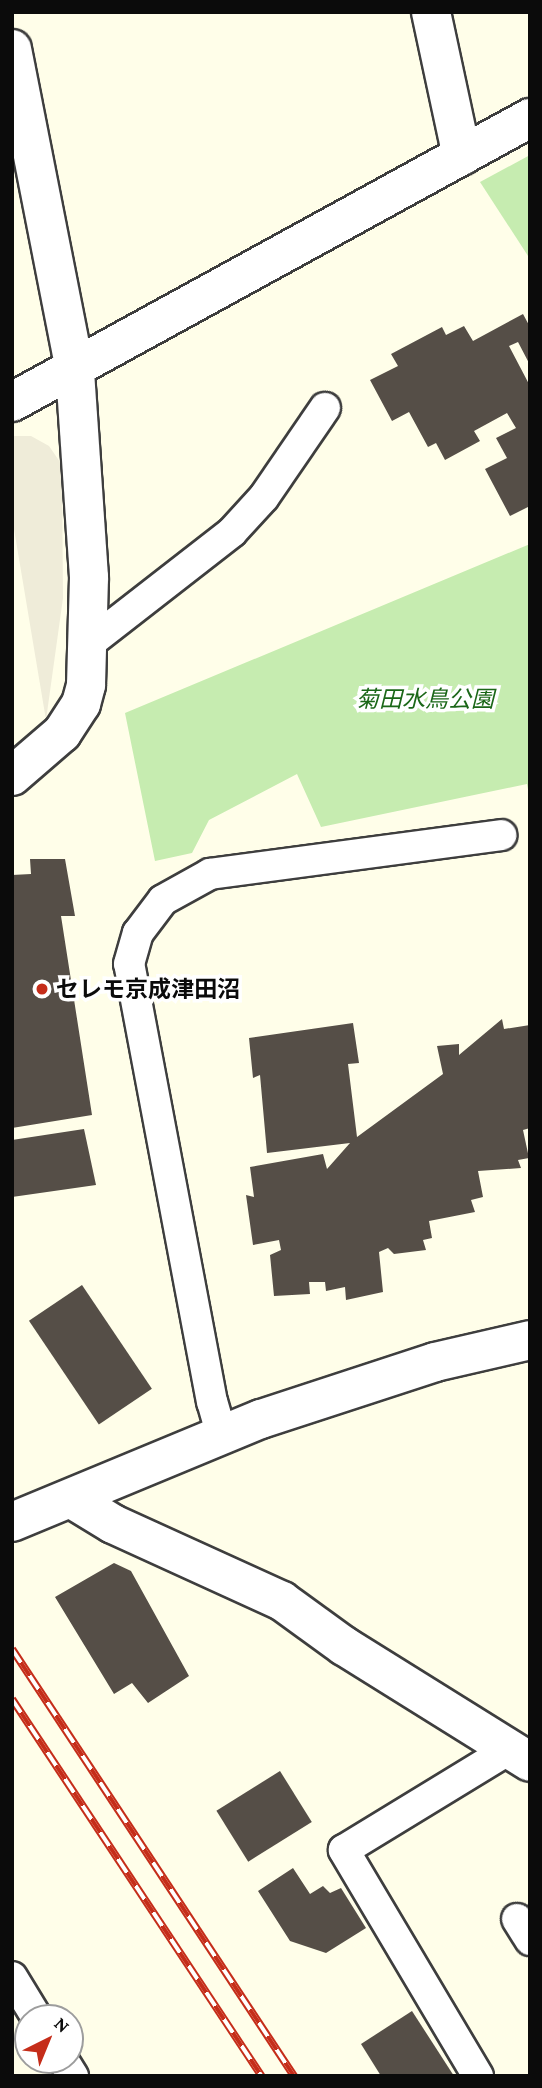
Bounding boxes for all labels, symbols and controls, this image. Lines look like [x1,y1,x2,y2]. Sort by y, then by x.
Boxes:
park label: 菊田水鳥公園 [356,685,494,713]
place label: セレモ京成津田沼 [56,975,240,1003]
marker: セレモ京成津田沼 [34,981,50,997]
north arrow [14,2004,84,2074]
text: N [50,2013,74,2037]

